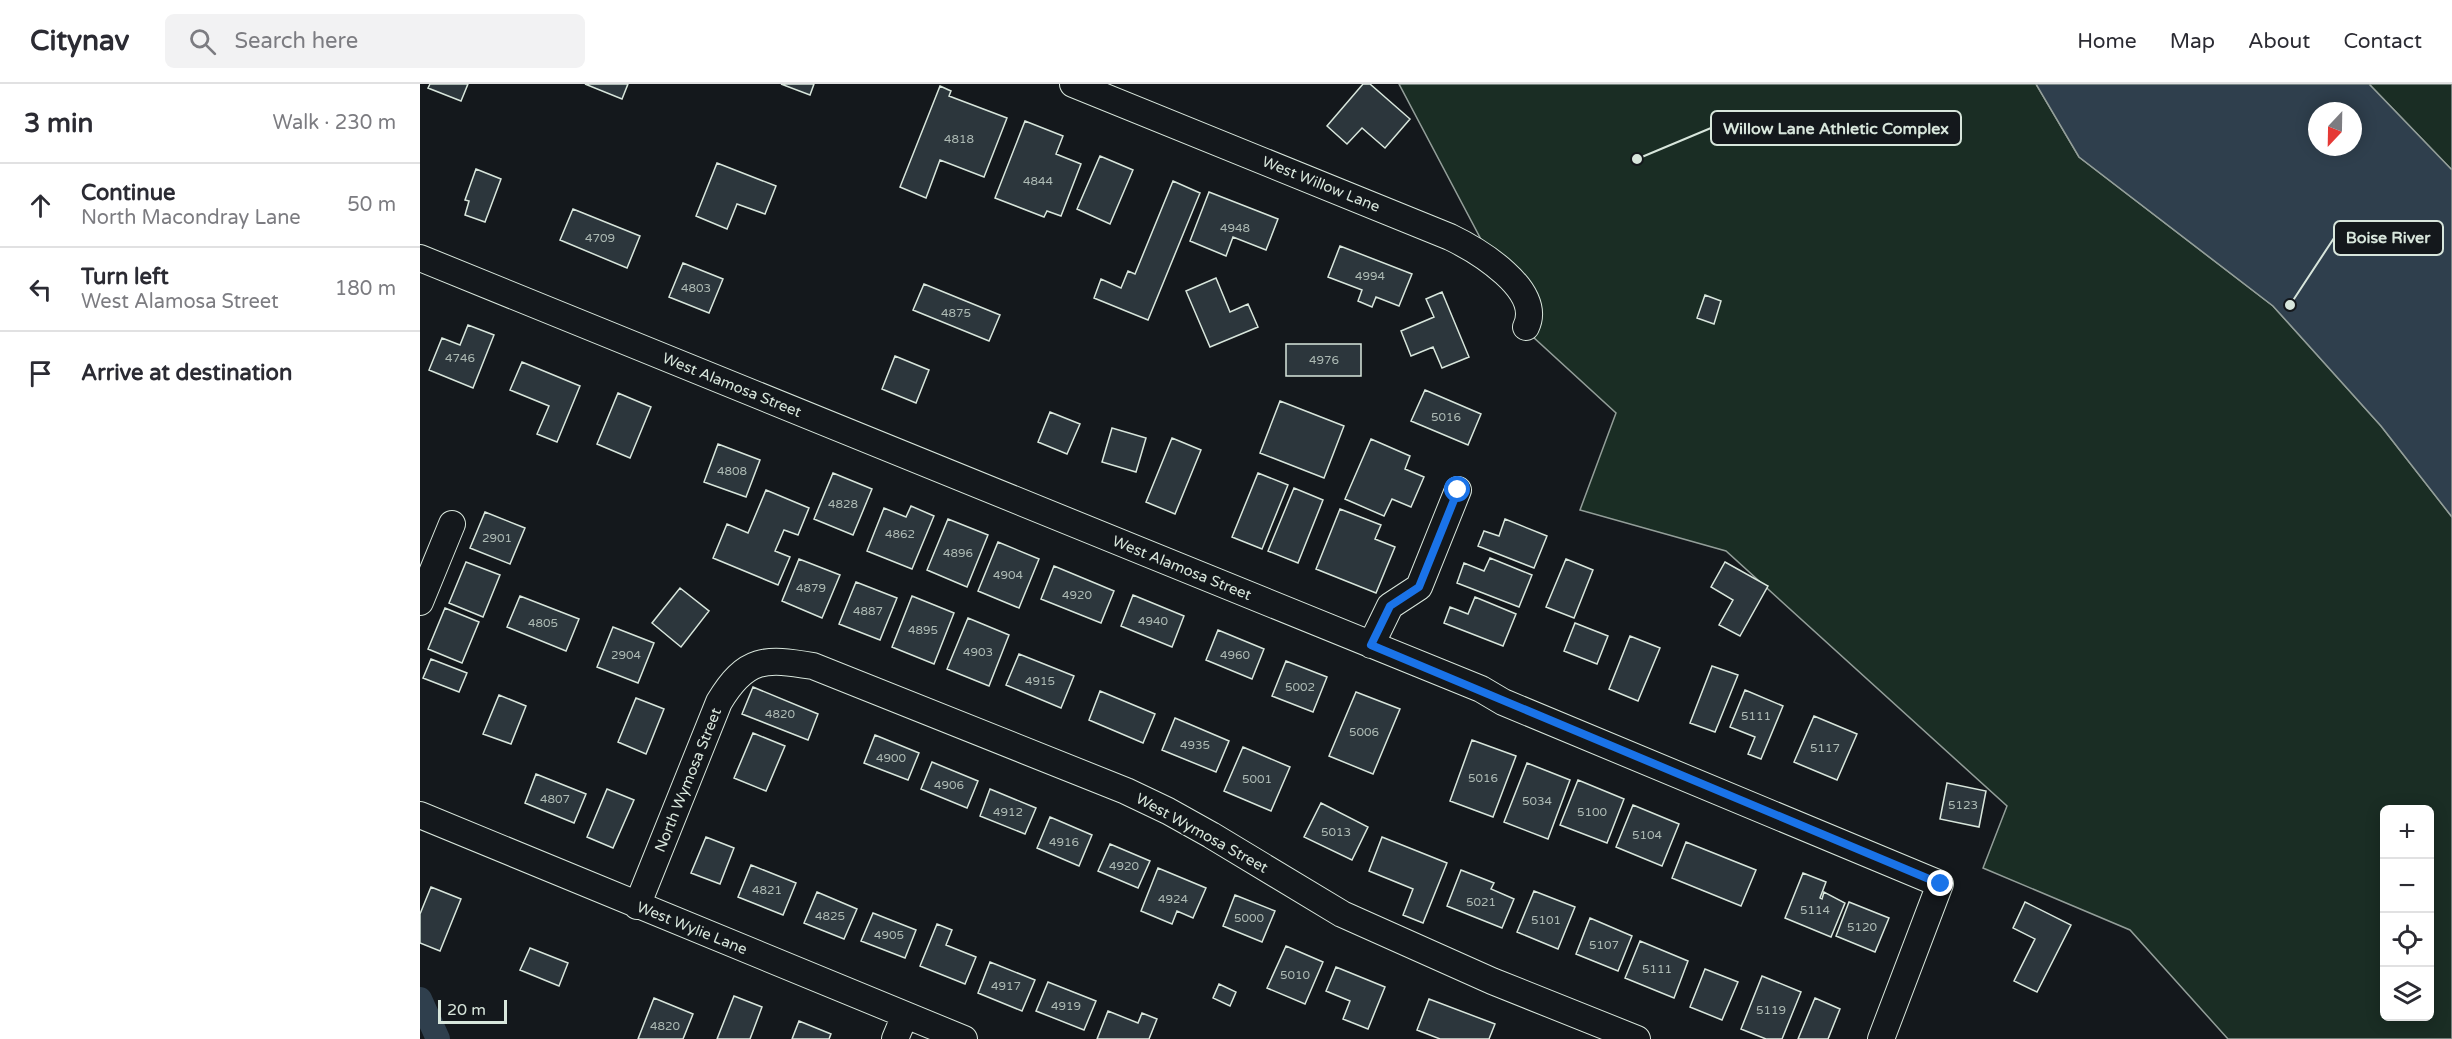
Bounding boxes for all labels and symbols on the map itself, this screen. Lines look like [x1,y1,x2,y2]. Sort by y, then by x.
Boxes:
north arrow [2308,102,2362,156]
callout: Willow Lane Athletic Complex [1711,111,1961,145]
text: Willow Lane Athletic Complex [1723,119,1949,139]
house number: 4818 [944,132,974,146]
street label: West Willow Lane [1259,152,1383,216]
house number: 4844 [1023,174,1054,188]
house number: 4948 [1220,221,1250,235]
callout: Boise River [2334,221,2443,255]
text: Boise River [2346,228,2431,248]
house number: 4709 [585,231,615,245]
house number: 4994 [1355,269,1386,283]
house number: 4803 [681,281,711,295]
house number: 4875 [941,306,971,320]
street label: West Alamosa Street [660,349,804,421]
house number: 4746 [445,351,475,365]
house number: 4976 [1309,353,1339,367]
house number: 5016 [1431,410,1461,424]
house number: 4808 [717,464,747,478]
route start [1444,476,1470,502]
house number: 4828 [828,497,858,511]
house number: 4862 [885,527,915,541]
house number: 2901 [482,531,512,545]
street label: West Alamosa Street [1110,532,1254,604]
house number: 4896 [943,546,973,560]
house number: 4904 [993,568,1024,582]
house number: 4879 [796,581,826,595]
house number: 4920 [1062,588,1093,602]
house number: 4887 [853,604,883,618]
house number: 4940 [1138,614,1169,628]
house number: 4805 [528,616,558,630]
house number: 4895 [908,623,938,637]
house number: 4903 [963,645,993,659]
house number: 2904 [611,648,642,662]
house number: 4960 [1220,648,1251,662]
house number: 4915 [1025,674,1055,688]
house number: 5002 [1285,680,1315,694]
street label: North Wymosa Street [651,705,725,855]
house number: 4820 [765,707,796,721]
house number: 5111 [1741,709,1771,723]
house number: 5006 [1349,725,1379,739]
house number: 4935 [1180,738,1210,752]
house number: 5117 [1810,741,1840,755]
house number: 4900 [876,751,907,765]
house number: 5016 [1468,771,1498,785]
house number: 5001 [1242,772,1272,786]
house number: 4906 [934,778,964,792]
street label: West Wymosa Street [1133,789,1271,877]
house number: 4807 [540,792,570,806]
house number: 5034 [1522,794,1553,808]
house number: 5123 [1948,798,1978,812]
house number: 4912 [993,805,1023,819]
house number: 5100 [1577,805,1608,819]
house number: 5013 [1321,825,1351,839]
house number: 5104 [1632,828,1663,842]
house number: 4916 [1049,835,1079,849]
house number: 4920 [1109,859,1140,873]
route end [1927,870,1953,896]
house number: 4821 [752,883,782,897]
house number: 4924 [1158,892,1189,906]
house number: 5021 [1466,895,1496,909]
street label: West Wylie Lane [634,898,750,958]
house number: 5114 [1800,903,1831,917]
house number: 4825 [815,909,845,923]
house number: 5000 [1234,911,1265,925]
house number: 5101 [1531,913,1561,927]
house number: 5120 [1847,920,1878,934]
house number: 4905 [874,928,904,942]
house number: 5107 [1589,938,1619,952]
house number: 5111 [1642,962,1672,976]
house number: 5010 [1280,968,1311,982]
house number: 4917 [991,979,1021,993]
scale bar [438,997,507,1024]
house number: 4919 [1051,999,1081,1013]
house number: 5119 [1756,1003,1786,1017]
house number: 4820 [650,1019,681,1033]

